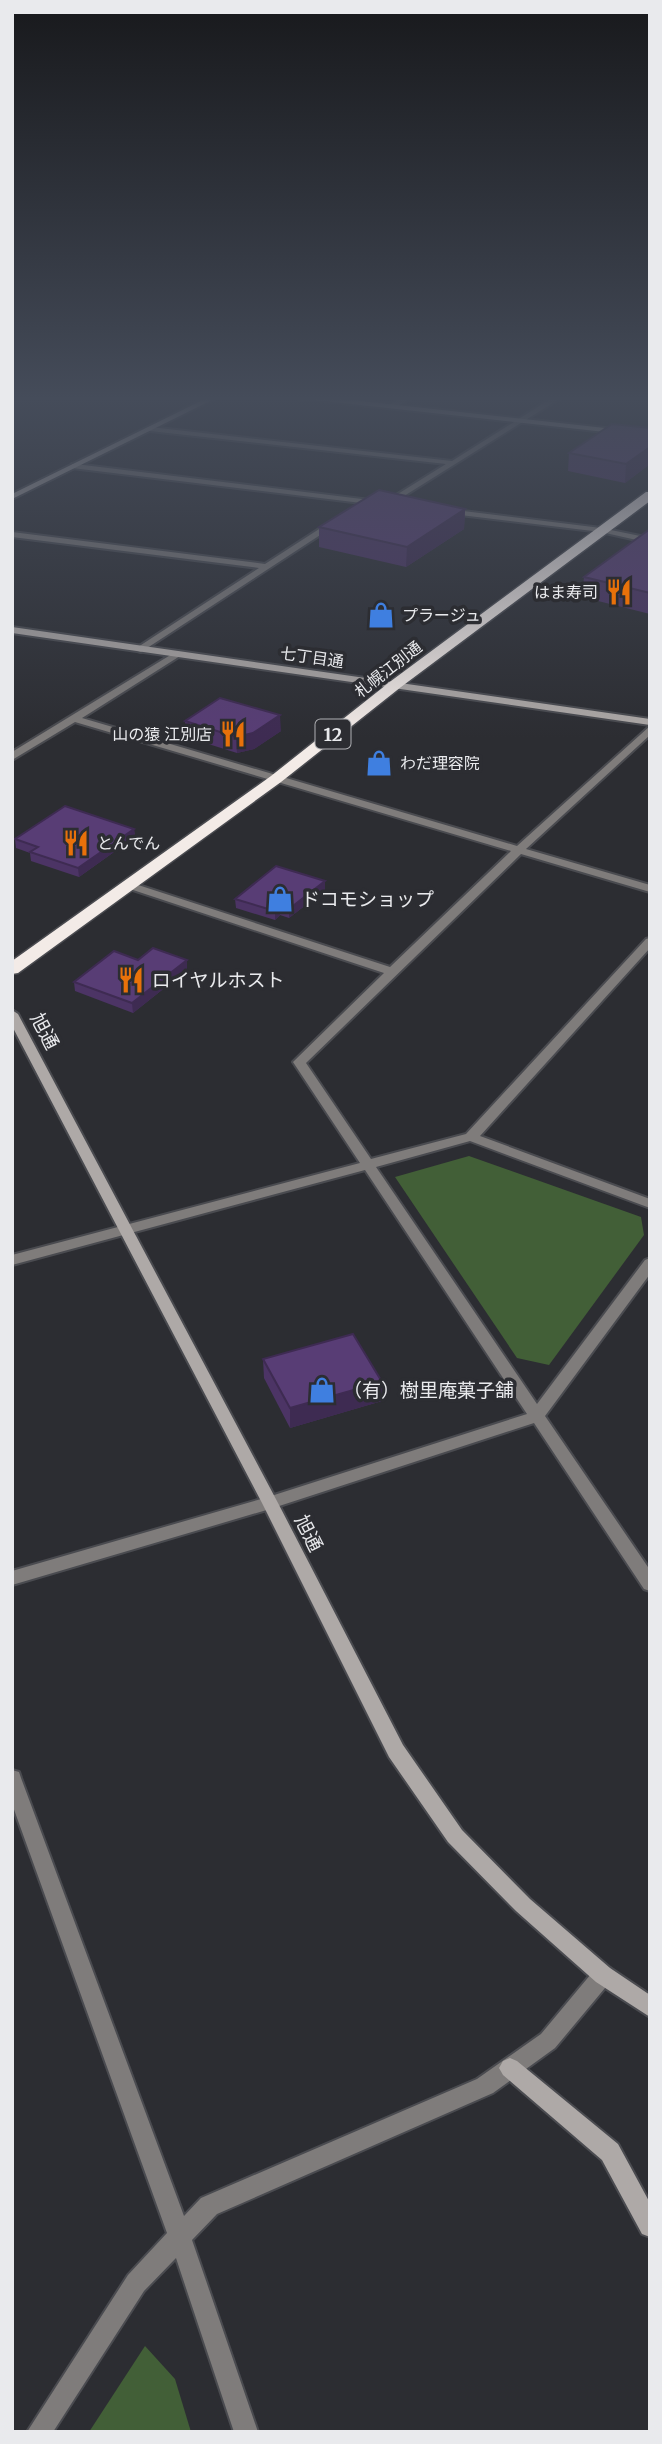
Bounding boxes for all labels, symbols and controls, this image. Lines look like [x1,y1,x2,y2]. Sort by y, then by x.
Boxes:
restaurant icon: はま寿司 [604,577,634,607]
place label: はま寿司 [534,582,598,602]
shop icon: プラージュ [366,600,396,630]
place label: プラージュ [402,605,481,625]
street label: 札幌江別通 [350,636,426,702]
street label: 七丁目通 [279,643,345,671]
restaurant icon: 山の猿 江別店 [218,719,248,749]
road number: 12 [316,720,350,748]
place label: 山の猿 江別店 [112,724,212,744]
shop icon: わだ理容院 [364,748,394,778]
place label: わだ理容院 [400,753,480,773]
restaurant icon: とんでん [61,828,91,858]
place label: とんでん [97,833,160,853]
shop icon: ドコモショップ [265,884,295,914]
place label: ドコモショップ [301,887,434,911]
restaurant icon: ロイヤルホスト [116,965,146,995]
place label: ロイヤルホスト [152,968,284,992]
street label: 旭通 [25,1009,65,1053]
shop icon: （有）樹里庵菓子舗 [307,1375,337,1405]
place label: （有）樹里庵菓子舗 [343,1378,514,1402]
street label: 旭通 [290,1511,328,1555]

